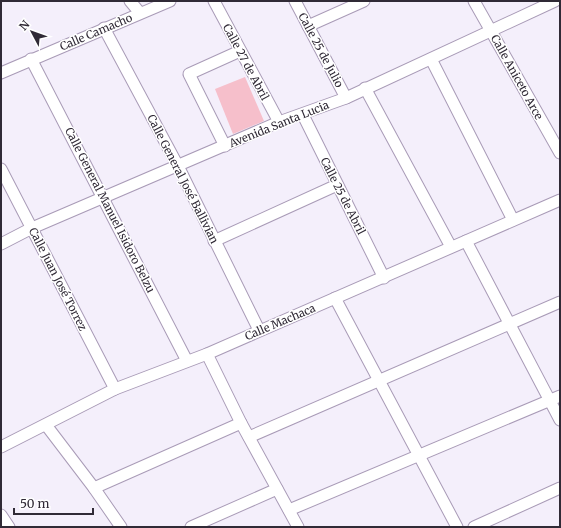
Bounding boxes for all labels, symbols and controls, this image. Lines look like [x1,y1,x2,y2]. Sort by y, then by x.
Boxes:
street label: Calle Camacho [58,10,135,54]
street label: Calle 25 de Julio [295,10,347,90]
north arrow [12,12,52,52]
text: N [16,17,33,33]
street label: Calle 27 de Abril [220,21,272,103]
street label: Calle Aniceto Arce [488,32,546,122]
street label: Avenida Santa Lucia [226,98,331,151]
street label: Calle General José Ballivian [144,112,222,247]
street label: Calle General Manuel Isidoro Belzu [62,125,158,295]
street label: Calle 25 de Abril [318,155,369,237]
street label: Calle Juan José Torrez [26,225,90,333]
street label: Calle Machaca [243,301,317,343]
scale bar [14,490,93,516]
text: 50 m [20,496,49,511]

